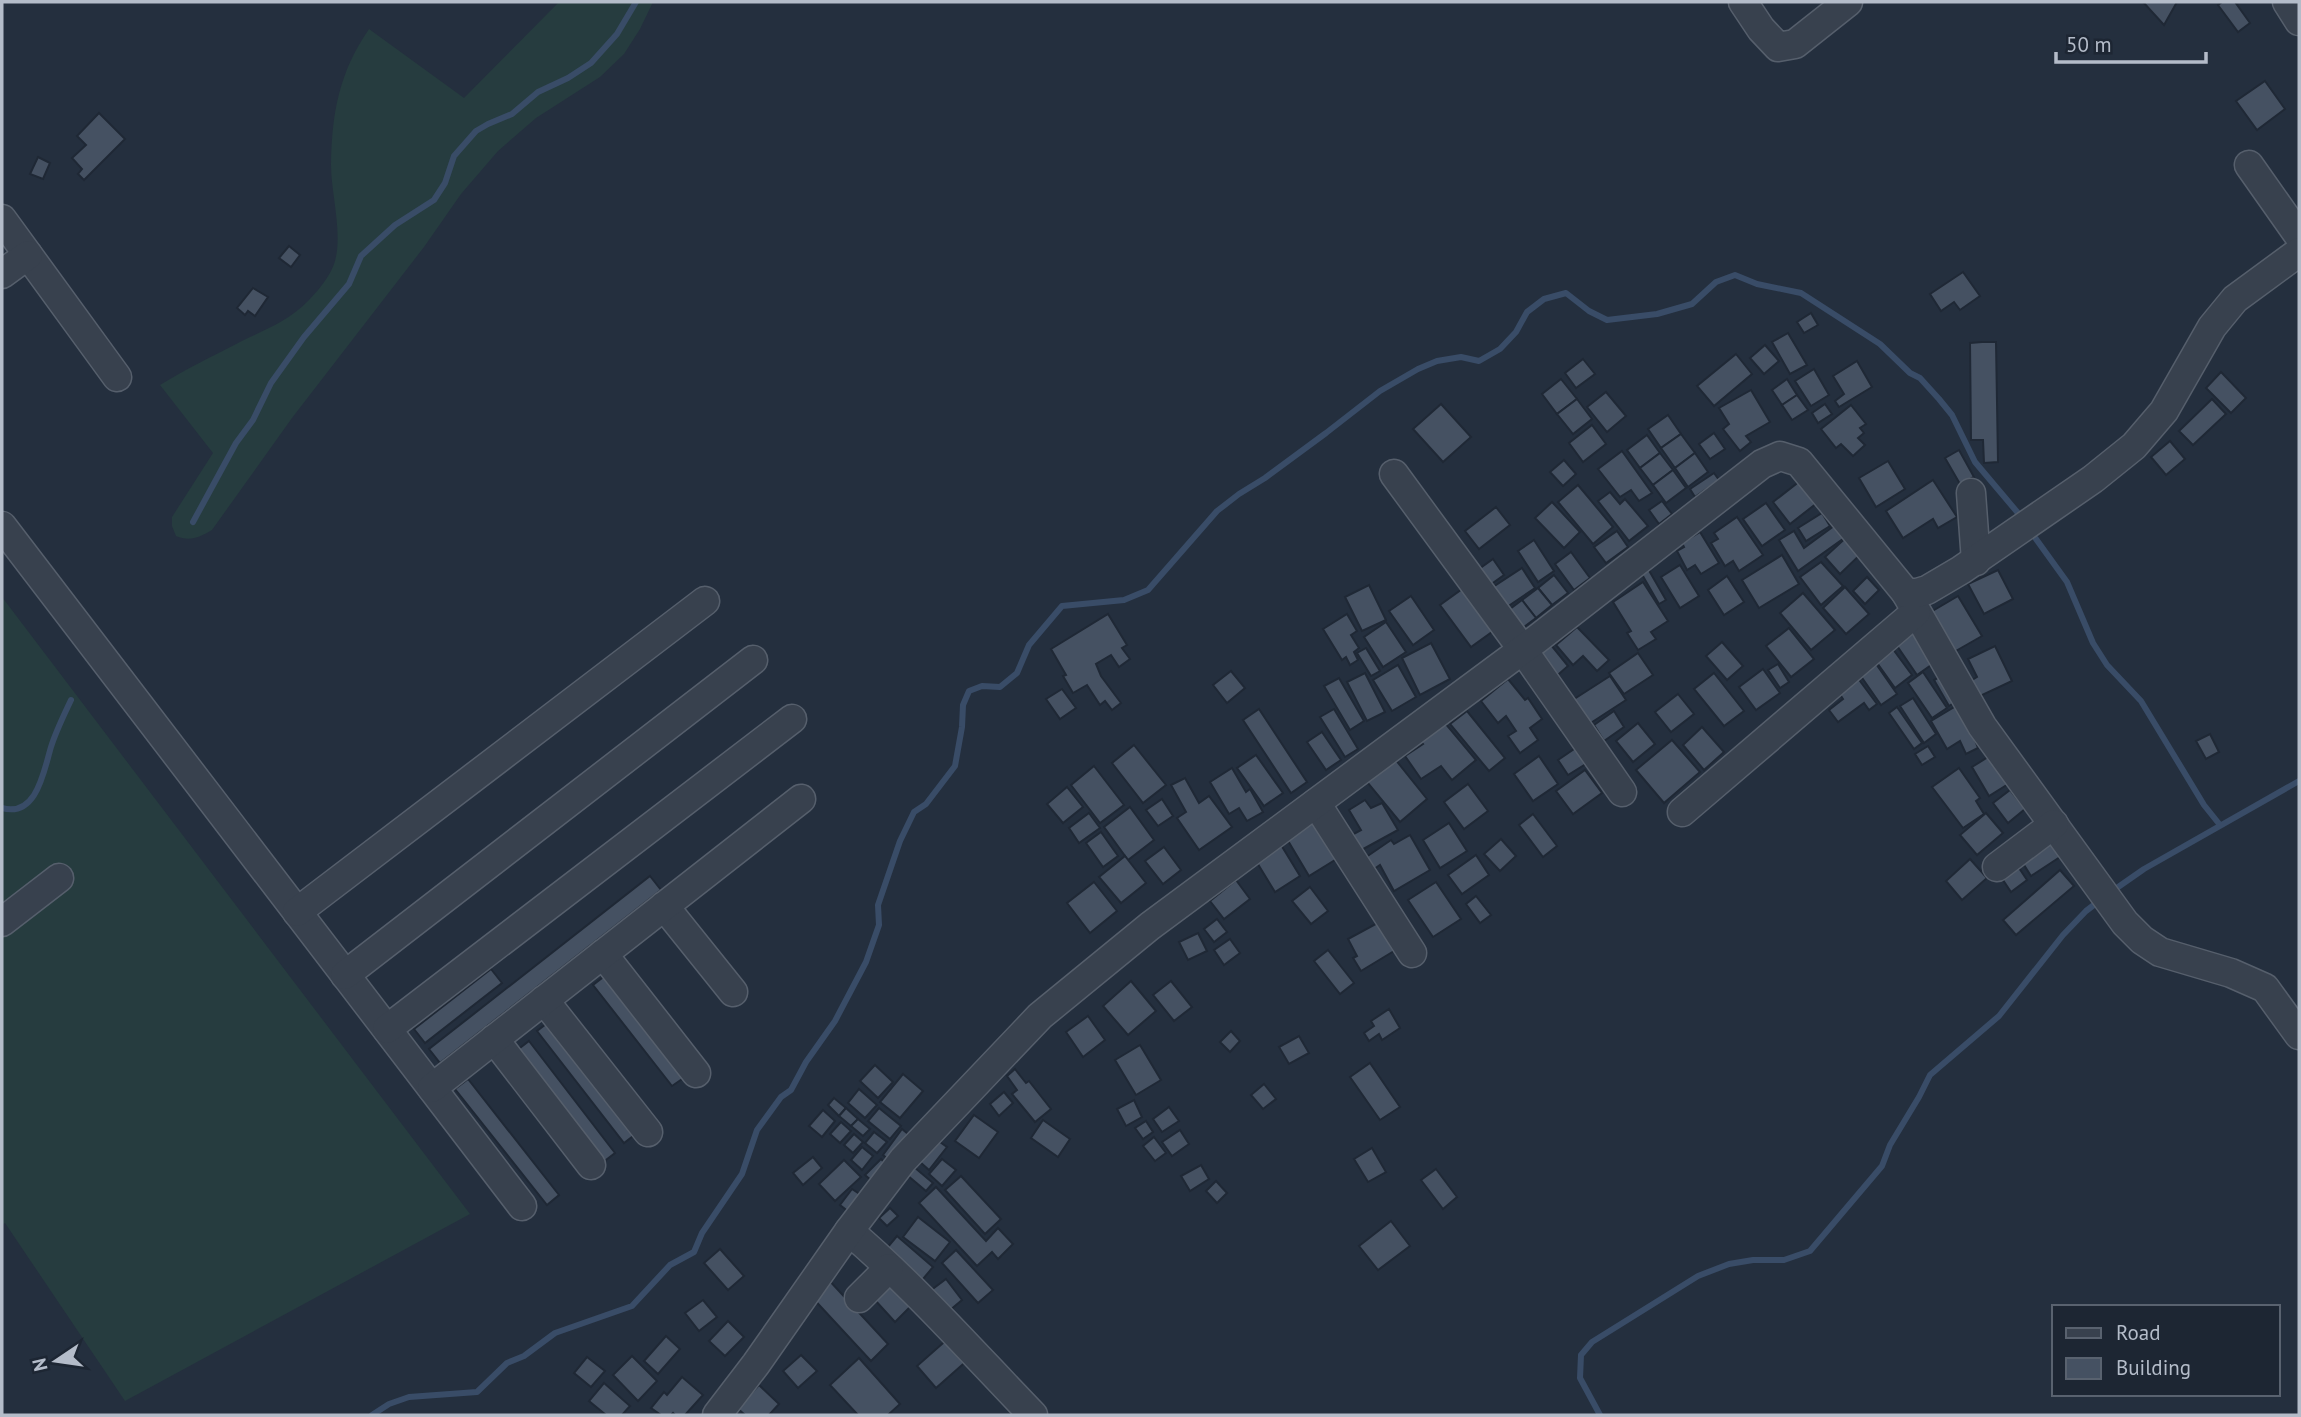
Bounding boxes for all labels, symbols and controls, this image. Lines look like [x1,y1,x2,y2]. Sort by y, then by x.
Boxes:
scale bar [2056,21,2206,65]
text: 50 m [2066,31,2112,58]
legend [2052,1305,2280,1396]
text: Road [2116,1319,2160,1346]
north arrow [21,1326,91,1396]
text: Building [2116,1354,2191,1381]
text: N [26,1356,53,1374]

